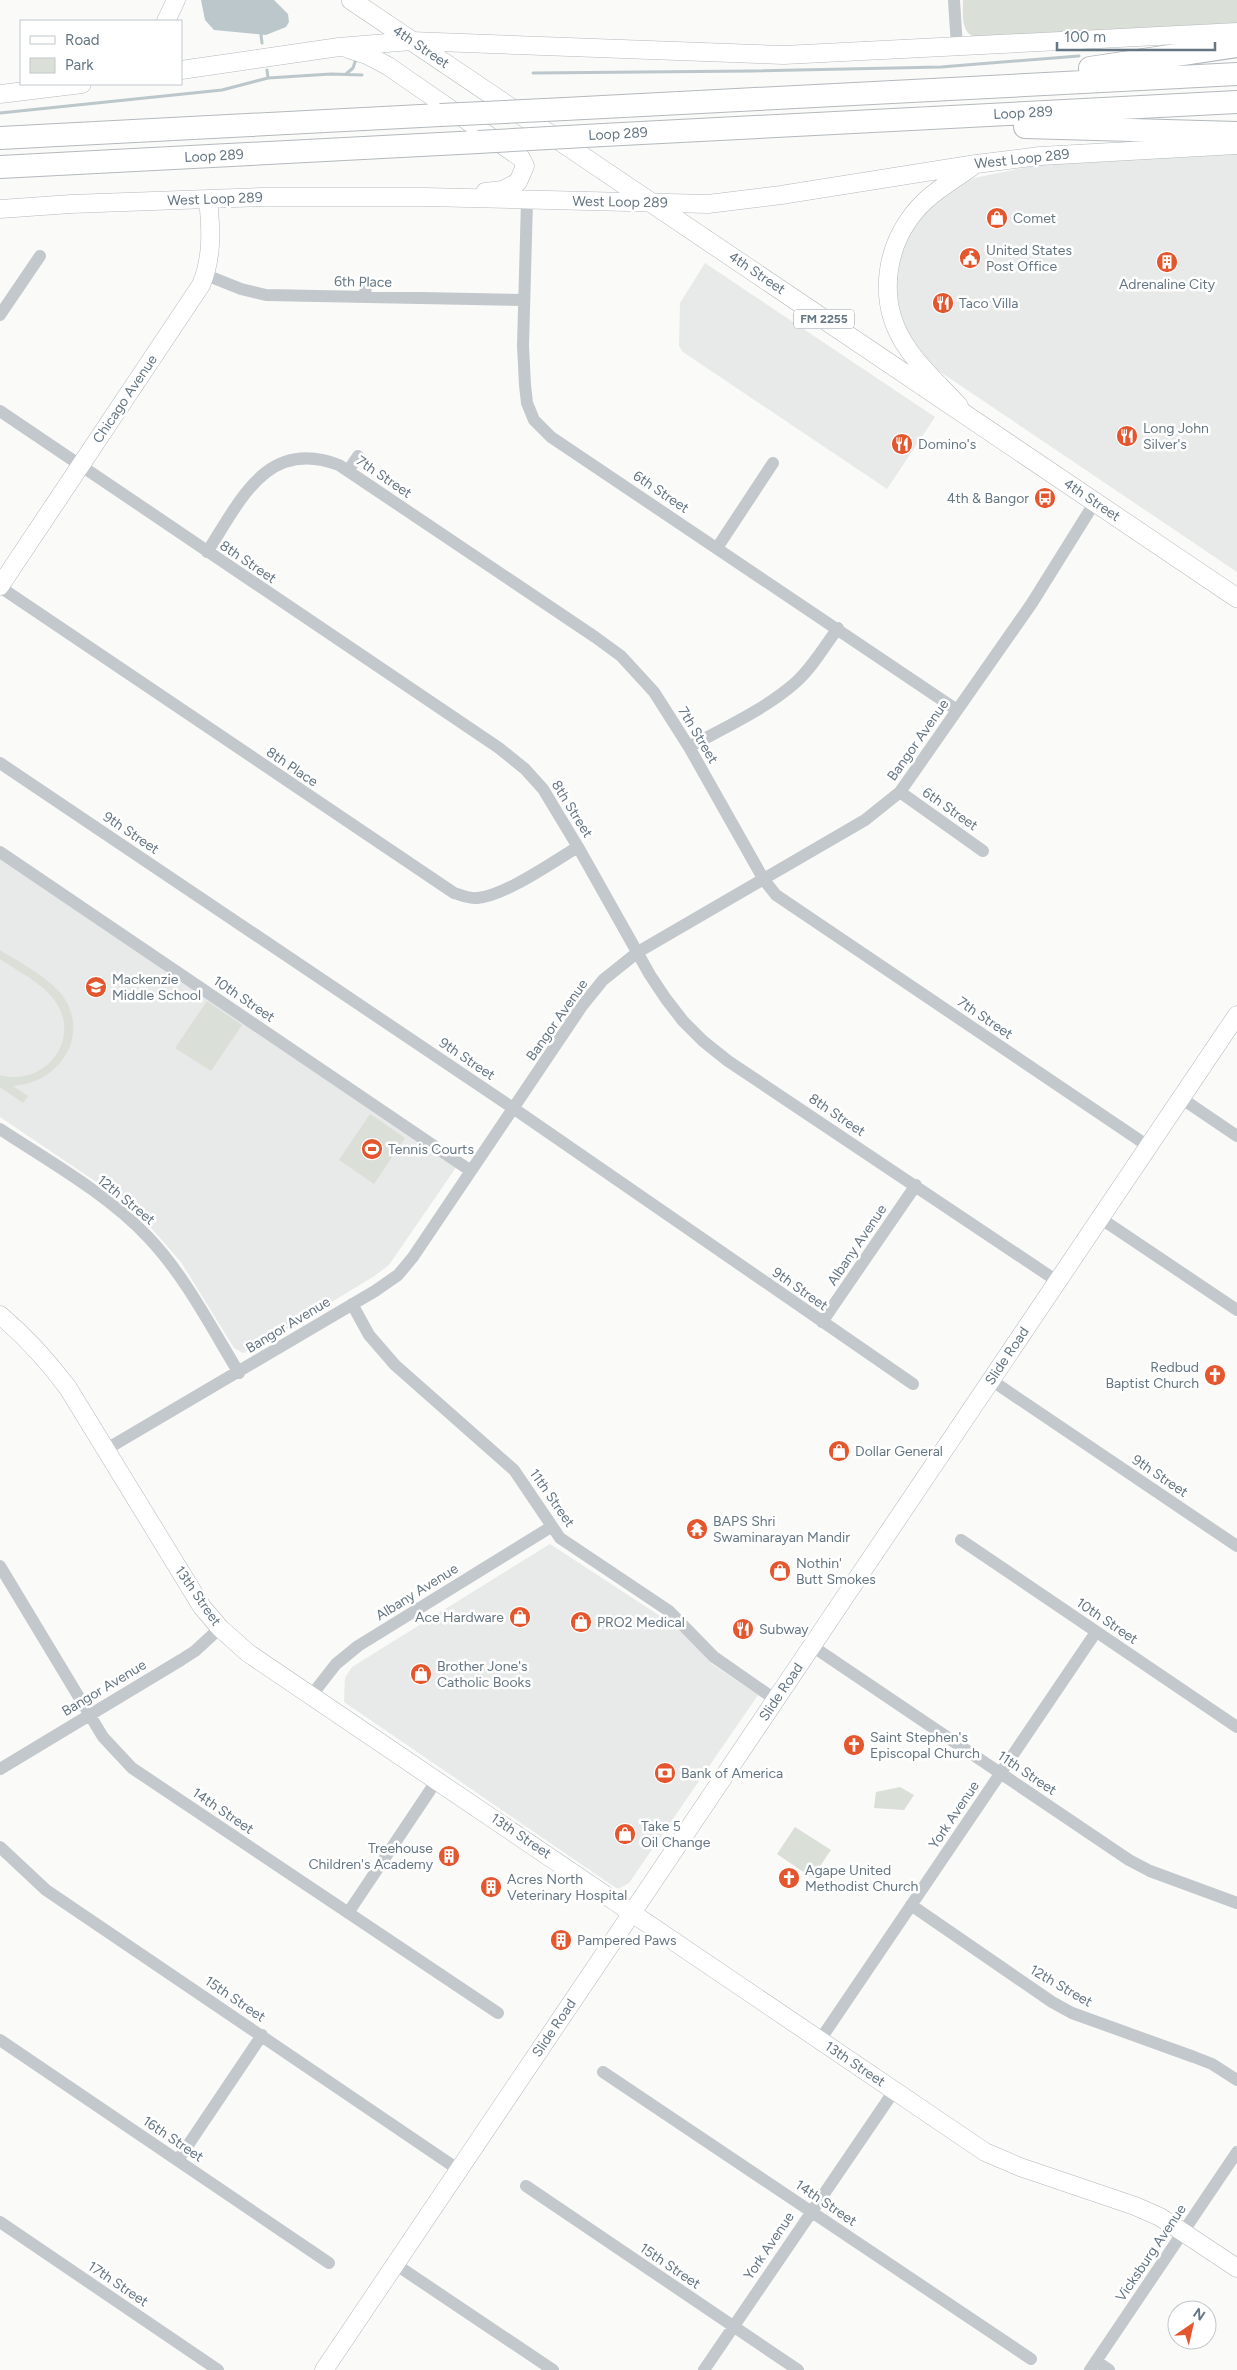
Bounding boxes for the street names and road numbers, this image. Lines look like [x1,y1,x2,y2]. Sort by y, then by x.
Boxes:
street label: 4th Street [390,22,452,72]
street label: Loop 289 [993,103,1053,123]
street label: Loop 289 [588,124,648,144]
street label: Loop 289 [184,146,244,166]
street label: West Loop 289 [974,146,1070,172]
street label: West Loop 289 [167,189,263,209]
street label: West Loop 289 [572,193,668,211]
street label: 4th Street [726,248,788,298]
street label: 6th Place [334,273,393,291]
road number: FM 2255 [794,310,854,328]
street label: Chicago Avenue [89,351,161,446]
street label: 7th Street [353,452,415,502]
street label: 6th Street [630,467,692,517]
street label: 4th Street [1061,475,1123,525]
street label: 8th Street [217,537,279,587]
street label: Bangor Avenue [884,696,953,784]
street label: 7th Street [674,704,722,766]
street label: 8th Place [263,744,321,791]
street label: 8th Street [548,777,596,841]
street label: 6th Street [919,784,981,834]
street label: 9th Street [100,808,162,858]
street label: 10th Street [210,972,278,1026]
street label: Bangor Avenue [523,976,592,1064]
street label: 7th Street [954,993,1016,1043]
street label: 9th Street [436,1034,498,1084]
street label: 8th Street [806,1090,868,1140]
street label: 12th Street [94,1172,158,1228]
street label: Albany Avenue [824,1201,890,1289]
street label: 9th Street [769,1264,831,1314]
street label: Bangor Avenue [243,1293,334,1357]
street label: Slide Road [981,1324,1033,1388]
street label: 9th Street [1129,1451,1191,1501]
street label: 11th Street [526,1466,578,1530]
street label: Albany Avenue [373,1560,462,1624]
street label: 13th Street [171,1563,225,1629]
street label: 10th Street [1073,1594,1141,1648]
street label: Bangor Avenue [59,1656,150,1720]
street label: Slide Road [755,1660,807,1724]
street label: 11th Street [994,1747,1060,1799]
street label: York Avenue [925,1778,983,1852]
street label: 14th Street [189,1784,257,1838]
street label: 13th Street [488,1810,554,1862]
street label: 12th Street [1027,1961,1095,2011]
street label: 15th Street [201,1972,269,2026]
street label: Slide Road [528,1996,580,2060]
street label: 13th Street [822,2038,888,2090]
street label: 16th Street [139,2113,207,2165]
street label: 14th Street [792,2176,860,2230]
street label: Vicksburg Avenue [1112,2201,1190,2305]
street label: York Avenue [740,2209,798,2283]
street label: 15th Street [636,2239,704,2293]
street label: 17th Street [85,2258,151,2310]

